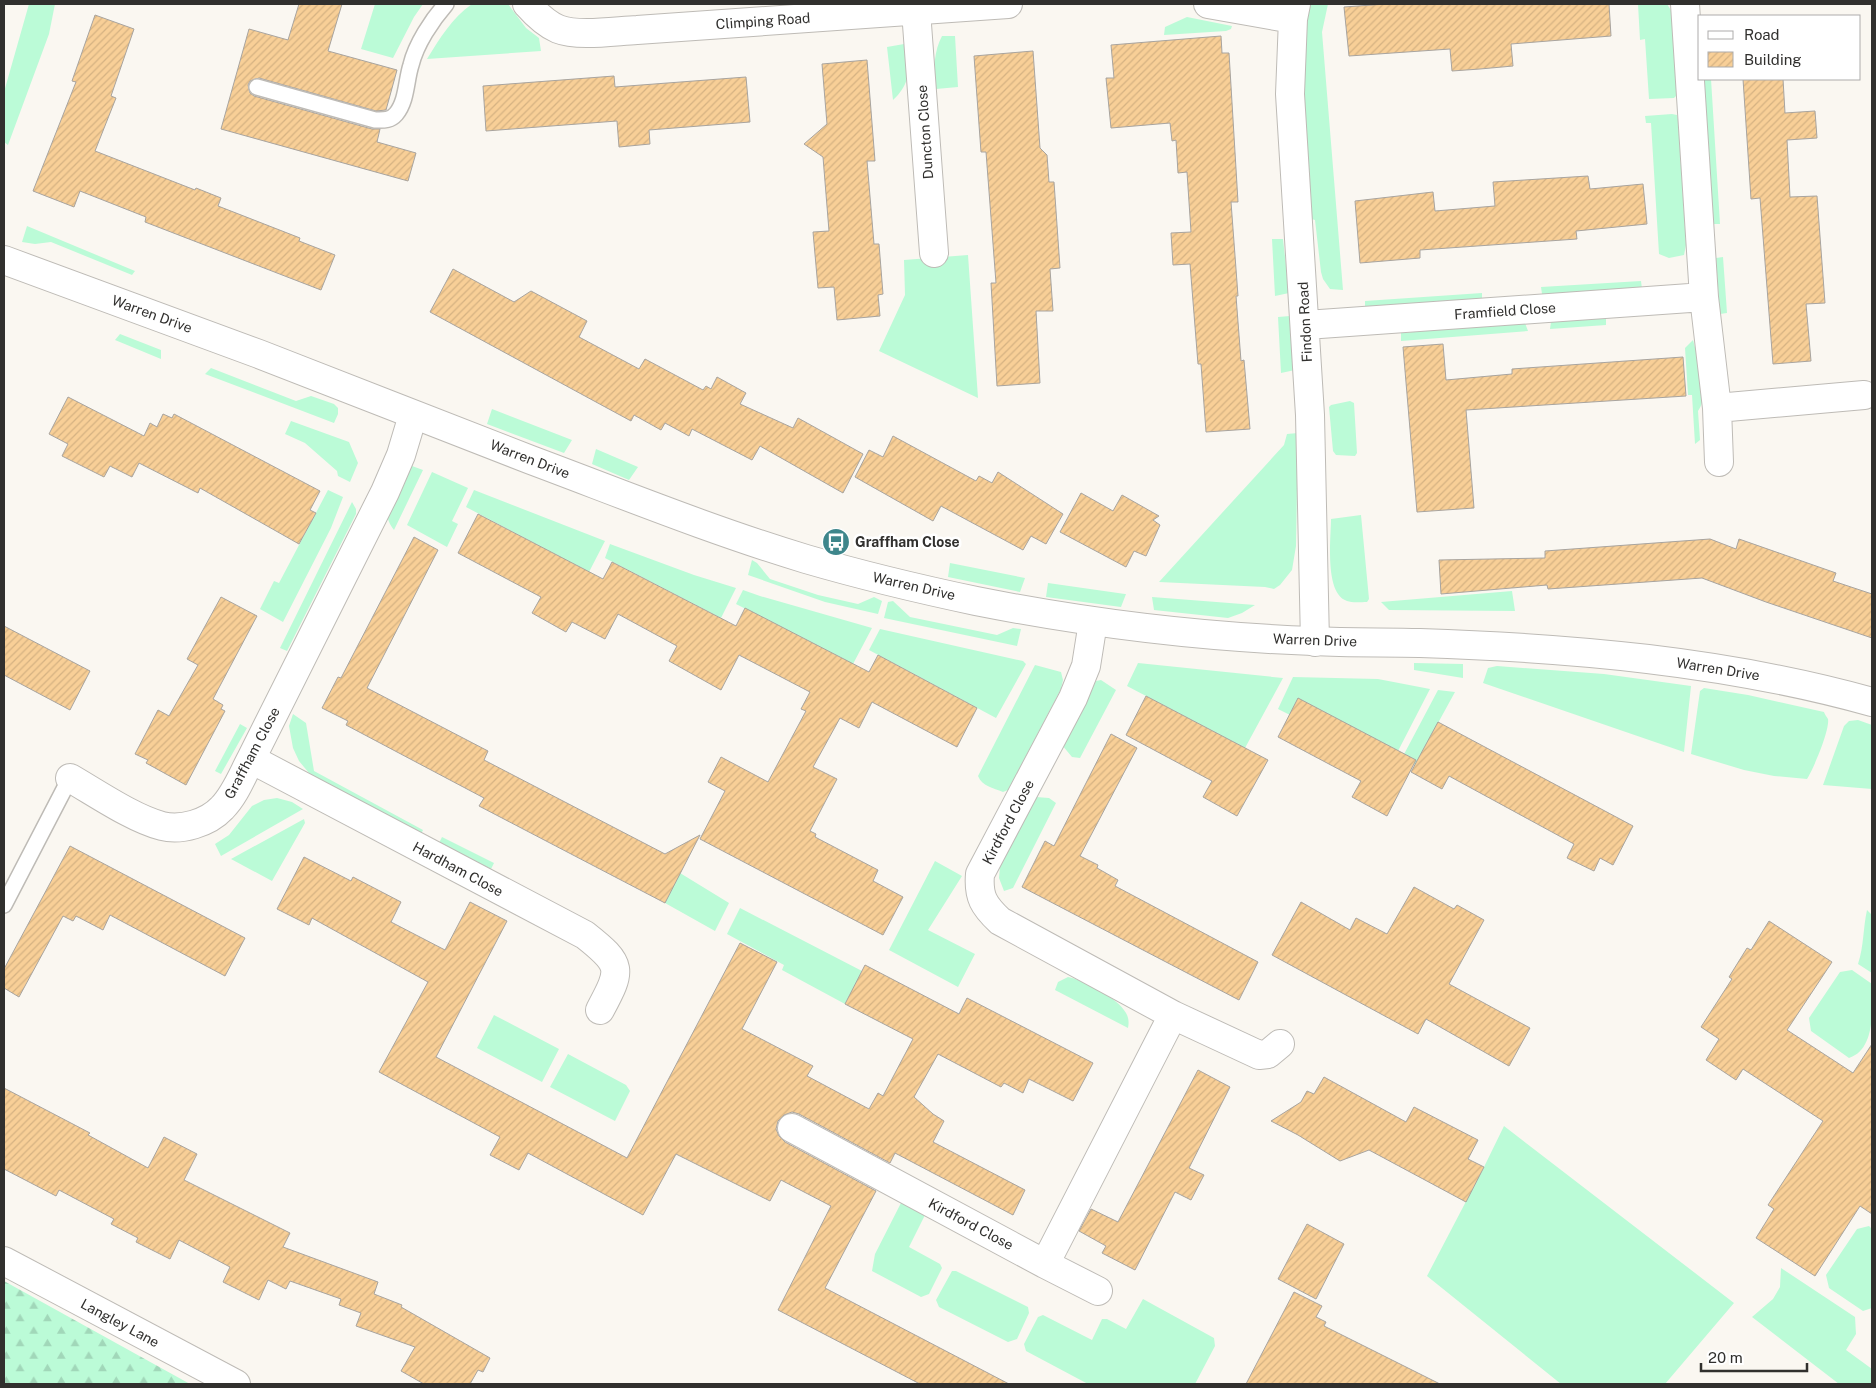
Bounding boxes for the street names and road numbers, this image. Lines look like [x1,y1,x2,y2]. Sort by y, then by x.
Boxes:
street label: Climping Road [715,10,811,32]
street label: Duncton Close [914,84,936,180]
street label: Findon Road [1295,281,1315,363]
street label: Warren Drive [110,292,194,336]
street label: Framfield Close [1454,299,1557,323]
street label: Warren Drive [488,436,572,482]
street label: Warren Drive [871,569,957,603]
street label: Warren Drive [1273,631,1357,649]
street label: Warren Drive [1675,655,1761,683]
street label: Graffham Close [221,704,283,802]
street label: Kirdford Close [979,777,1037,867]
street label: Hardham Close [410,838,506,900]
street label: Kirdford Close [926,1195,1016,1253]
street label: Langley Lane [78,1296,162,1350]

